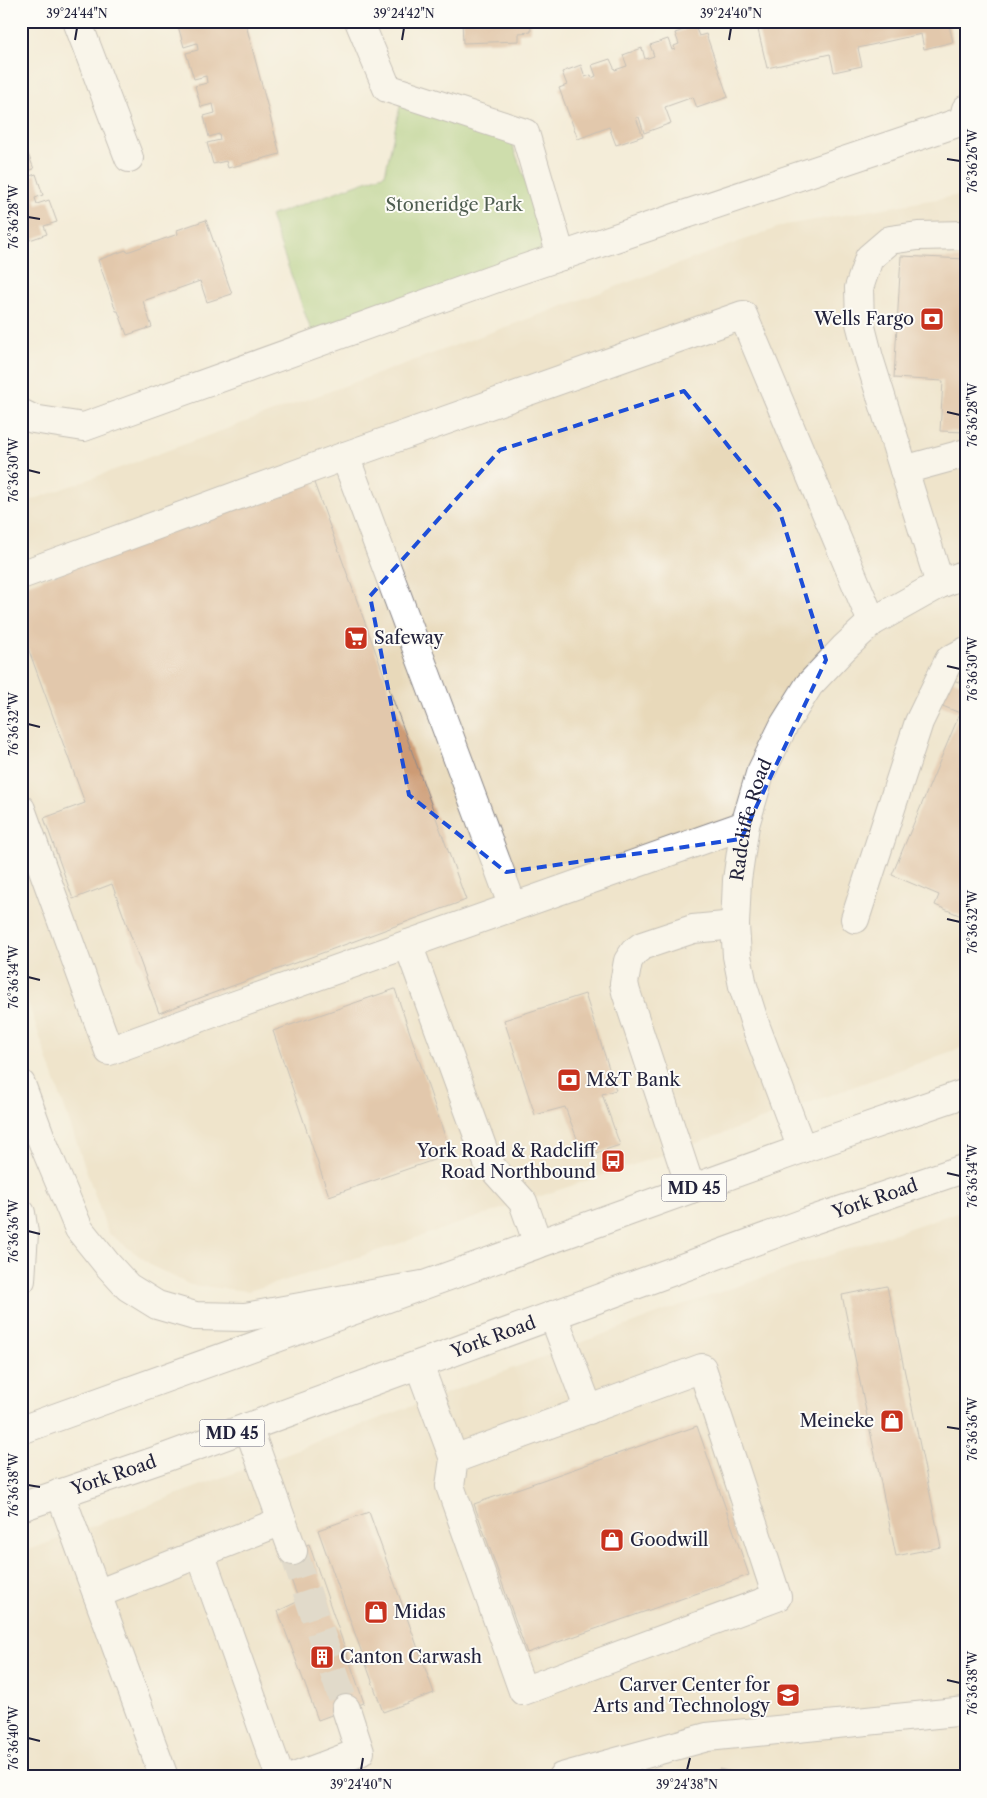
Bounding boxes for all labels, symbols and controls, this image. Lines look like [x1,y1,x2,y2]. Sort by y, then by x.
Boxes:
text: 39°24'44"N [46,6,108,21]
text: 39°24'42"N [373,6,435,21]
text: 39°24'40"N [700,6,762,21]
text: 76°36'26"W [965,128,980,193]
text: 76°36'28"W [6,184,21,249]
park label: Stoneridge Park [386,194,524,216]
bank icon: Wells Fargo [919,306,945,332]
place label: Wells Fargo [813,308,914,330]
text: 76°36'28"W [965,382,980,447]
text: 76°36'30"W [6,437,21,502]
supermarket icon: Safeway [343,625,369,651]
place label: Safeway [374,627,445,649]
text: 76°36'30"W [965,636,980,701]
text: 76°36'32"W [6,691,21,756]
street label: Radcliffe Road [726,755,777,882]
text: 76°36'32"W [965,889,980,954]
text: 76°36'34"W [6,944,21,1009]
bank icon: M&T Bank [556,1067,582,1093]
place label: M&T Bank [586,1069,681,1091]
place label: York Road & Radcliff Road Northbound [416,1140,599,1183]
text: 76°36'34"W [965,1143,980,1208]
bus stop icon: York Road & Radcliff Road Northbound [600,1148,626,1174]
road number: MD 45 [662,1174,726,1202]
street label: York Road [829,1174,921,1224]
text: 76°36'36"W [6,1198,21,1263]
street label: York Road [447,1311,539,1363]
text: 76°36'36"W [965,1396,980,1461]
shop icon: Meineke [879,1408,905,1434]
place label: Meineke [800,1410,874,1432]
road number: MD 45 [200,1420,264,1446]
street label: York Road [67,1450,159,1500]
text: 76°36'38"W [6,1452,21,1517]
shop icon: Goodwill [599,1527,625,1553]
place label: Goodwill [630,1529,708,1551]
shop icon: Midas [363,1599,389,1625]
place label: Midas [394,1601,446,1623]
building icon: Canton Carwash [309,1644,335,1670]
place label: Canton Carwash [340,1646,482,1668]
text: 76°36'38"W [965,1650,980,1715]
place label: Carver Center for Arts and Technology [592,1674,771,1717]
school or university icon: Carver Center for Arts and Technology [775,1682,801,1708]
text: 76°36'40"W [6,1705,21,1770]
text: 39°24'40"N [330,1777,392,1792]
text: 39°24'38"N [656,1777,718,1792]

